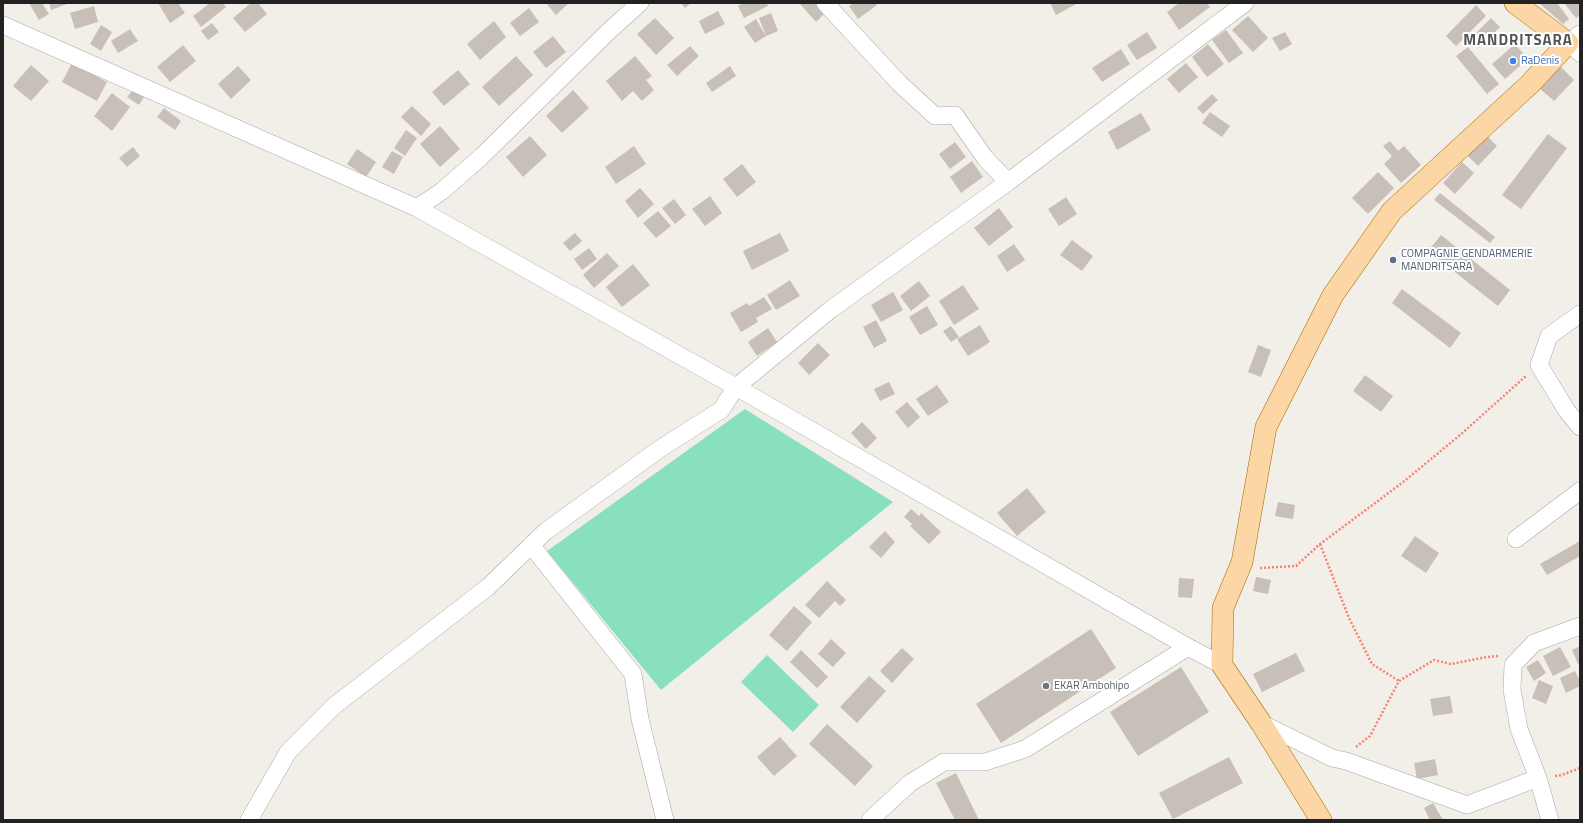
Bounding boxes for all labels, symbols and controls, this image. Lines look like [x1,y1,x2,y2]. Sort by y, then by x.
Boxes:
district label: MANDRITSARA [1463,32,1573,50]
place label: RaDenis [1521,54,1559,68]
marker: RaDenis [1508,56,1518,66]
place label: COMPAGNIE GENDARMERIE MANDRITSARA [1401,247,1533,273]
marker: COMPAGNIE GENDARMERIE MANDRITSARA [1388,255,1398,265]
place label: EKAR Ambohipo [1054,679,1129,693]
marker: EKAR Ambohipo [1041,681,1051,691]

